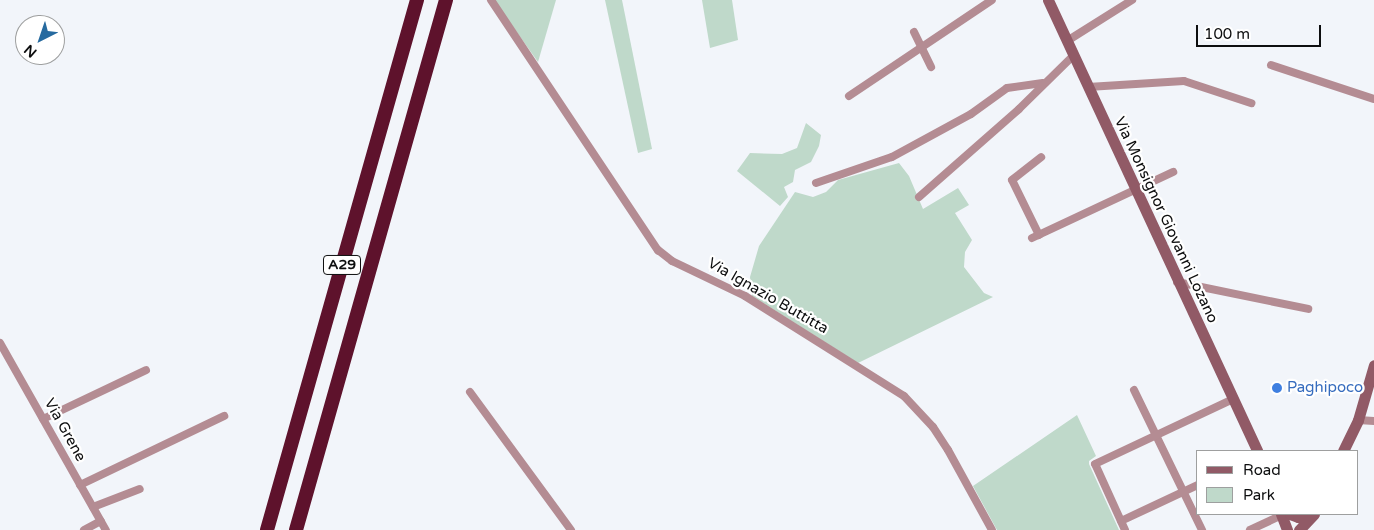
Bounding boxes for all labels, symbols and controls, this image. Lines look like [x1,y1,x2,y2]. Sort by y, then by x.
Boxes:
north arrow [15,15,65,65]
scale bar [1199,15,1324,47]
text: 100 m [1204,25,1250,43]
text: N [21,41,40,61]
street label: Via Monsignor Giovanni Lozano [1110,114,1222,326]
road number: A29 [322,254,362,276]
street label: Via Ignazio Buttitta [705,254,831,338]
place label: Paghipoco [1287,379,1363,397]
marker: Paghipoco [1271,382,1283,394]
street label: Via Grene [40,395,90,465]
legend [1196,450,1359,515]
text: Road [1243,461,1281,479]
text: Park [1243,486,1275,504]

